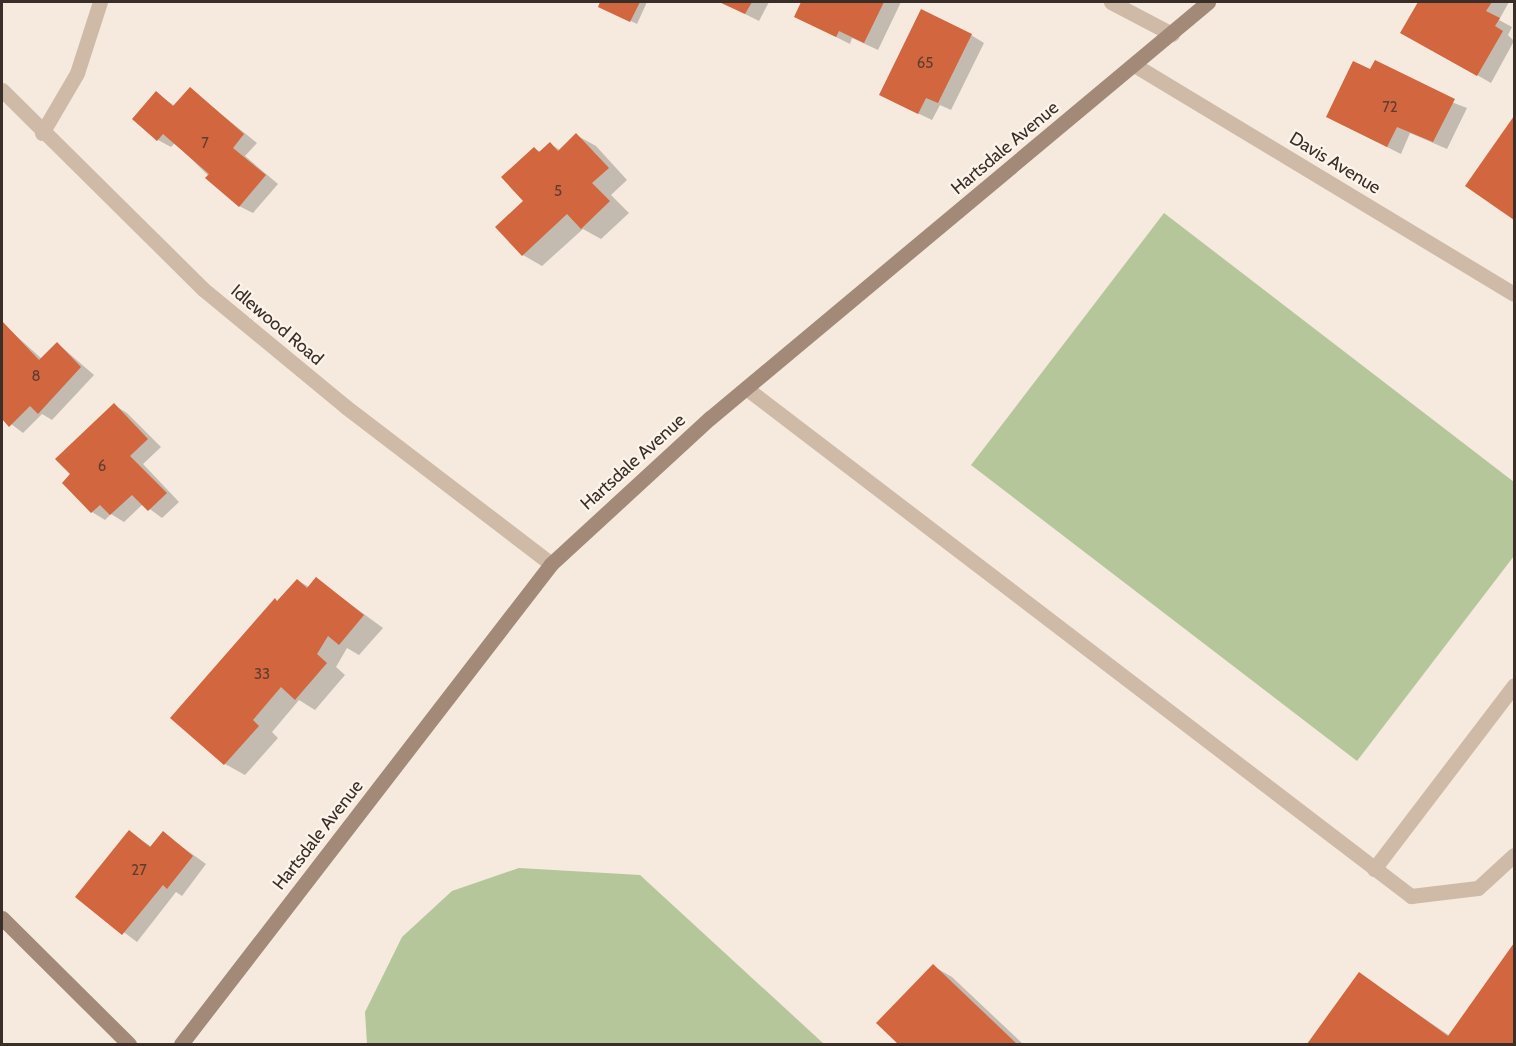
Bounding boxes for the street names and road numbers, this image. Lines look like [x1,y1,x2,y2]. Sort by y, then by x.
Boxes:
street label: Hartsdale Avenue [947,97,1063,199]
street label: Davis Avenue [1286,127,1384,199]
street label: Idlewood Road [227,280,327,370]
street label: Hartsdale Avenue [576,409,690,515]
street label: Hartsdale Avenue [268,776,368,894]

